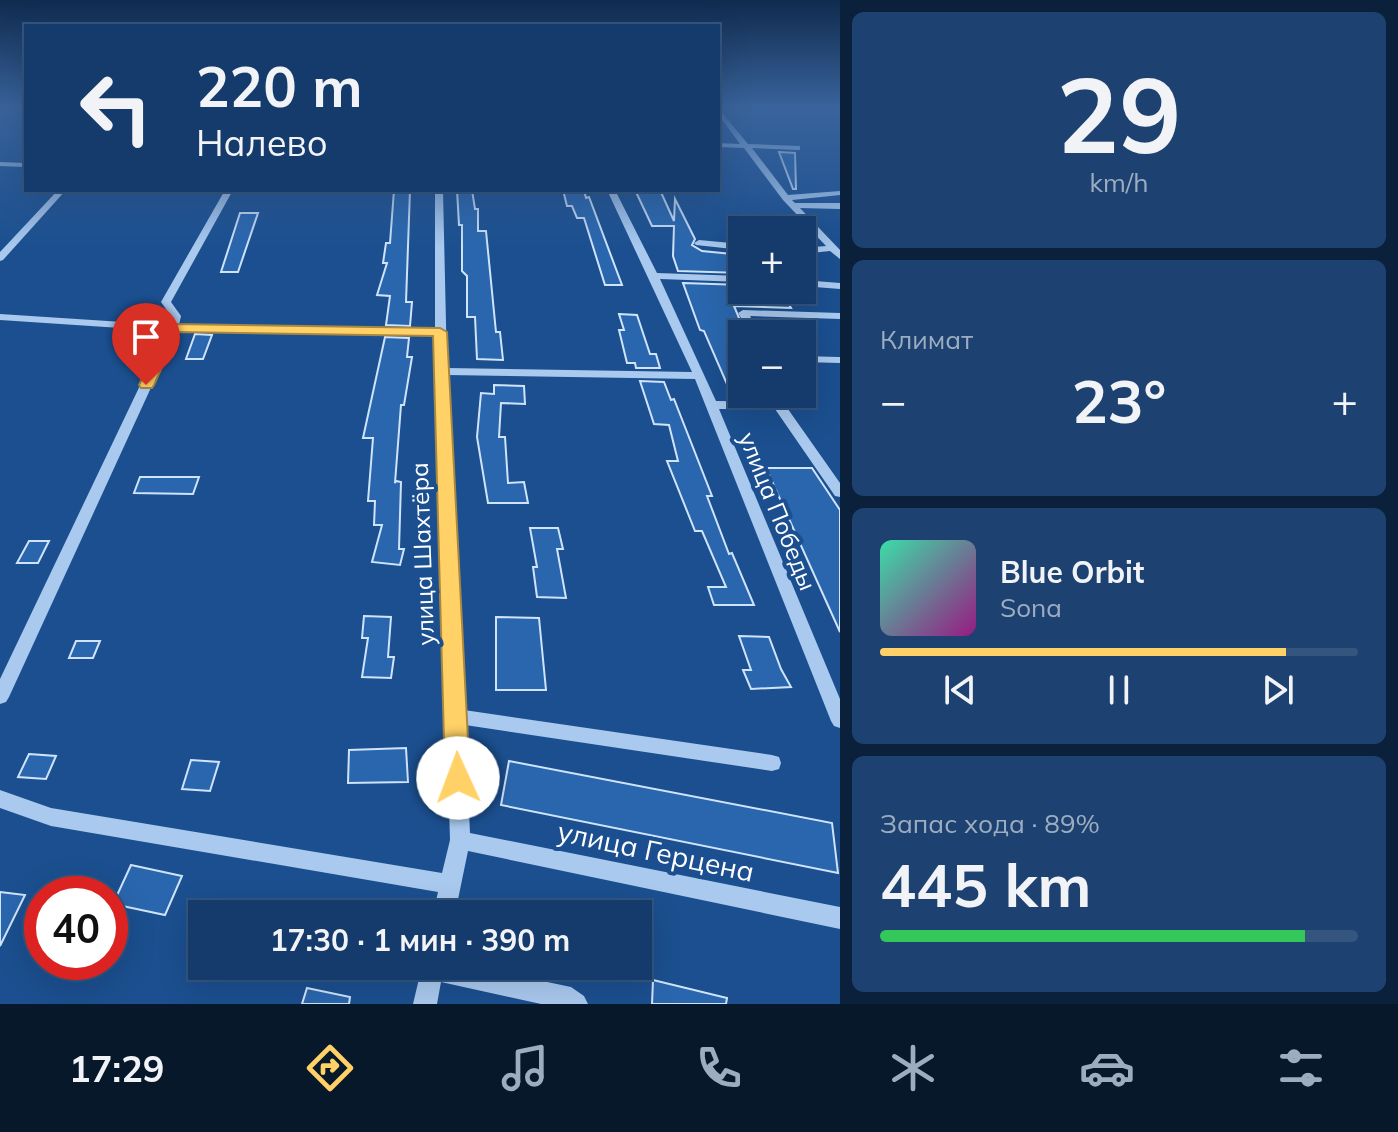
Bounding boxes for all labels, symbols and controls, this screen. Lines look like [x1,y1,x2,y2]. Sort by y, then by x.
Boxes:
text: 29 [1057,48,1181,179]
text: 220 m [196,51,363,121]
icon: left [64,56,168,160]
text: Налево [196,120,328,165]
text: km/h [1090,166,1148,199]
map controls [728,216,816,408]
button: + [728,216,816,304]
pin [112,303,180,385]
icon: arrive [124,315,168,359]
button: − [728,320,816,408]
text: Климат [880,323,973,356]
text: 23° [1072,363,1166,438]
text: − [880,373,906,428]
text: + [1332,373,1358,428]
street label: улица Победы [733,427,823,595]
street label: улица Шахтёра [404,462,440,646]
text: Blue Orbit [1000,553,1144,591]
text: Sona [1000,591,1062,624]
icon: previous [938,668,982,712]
icon: pause [1097,668,1141,712]
icon: next [1256,668,1300,712]
position arrow [416,736,500,820]
text: Запас хода · 89% [880,807,1100,840]
street label: улица Герцена [554,813,758,889]
text: 445 km [880,847,1092,922]
speed limit sign: 40 [24,876,128,980]
text: 17:30 · 1 мин · 390 m [270,921,570,959]
icon: directions [302,1040,358,1096]
icon: music [497,1040,553,1096]
icon: phone [691,1040,747,1096]
icon: climate [885,1040,941,1096]
icon: car [1079,1040,1135,1096]
icon: filters [1273,1040,1329,1096]
text: 17:29 [69,1046,164,1091]

